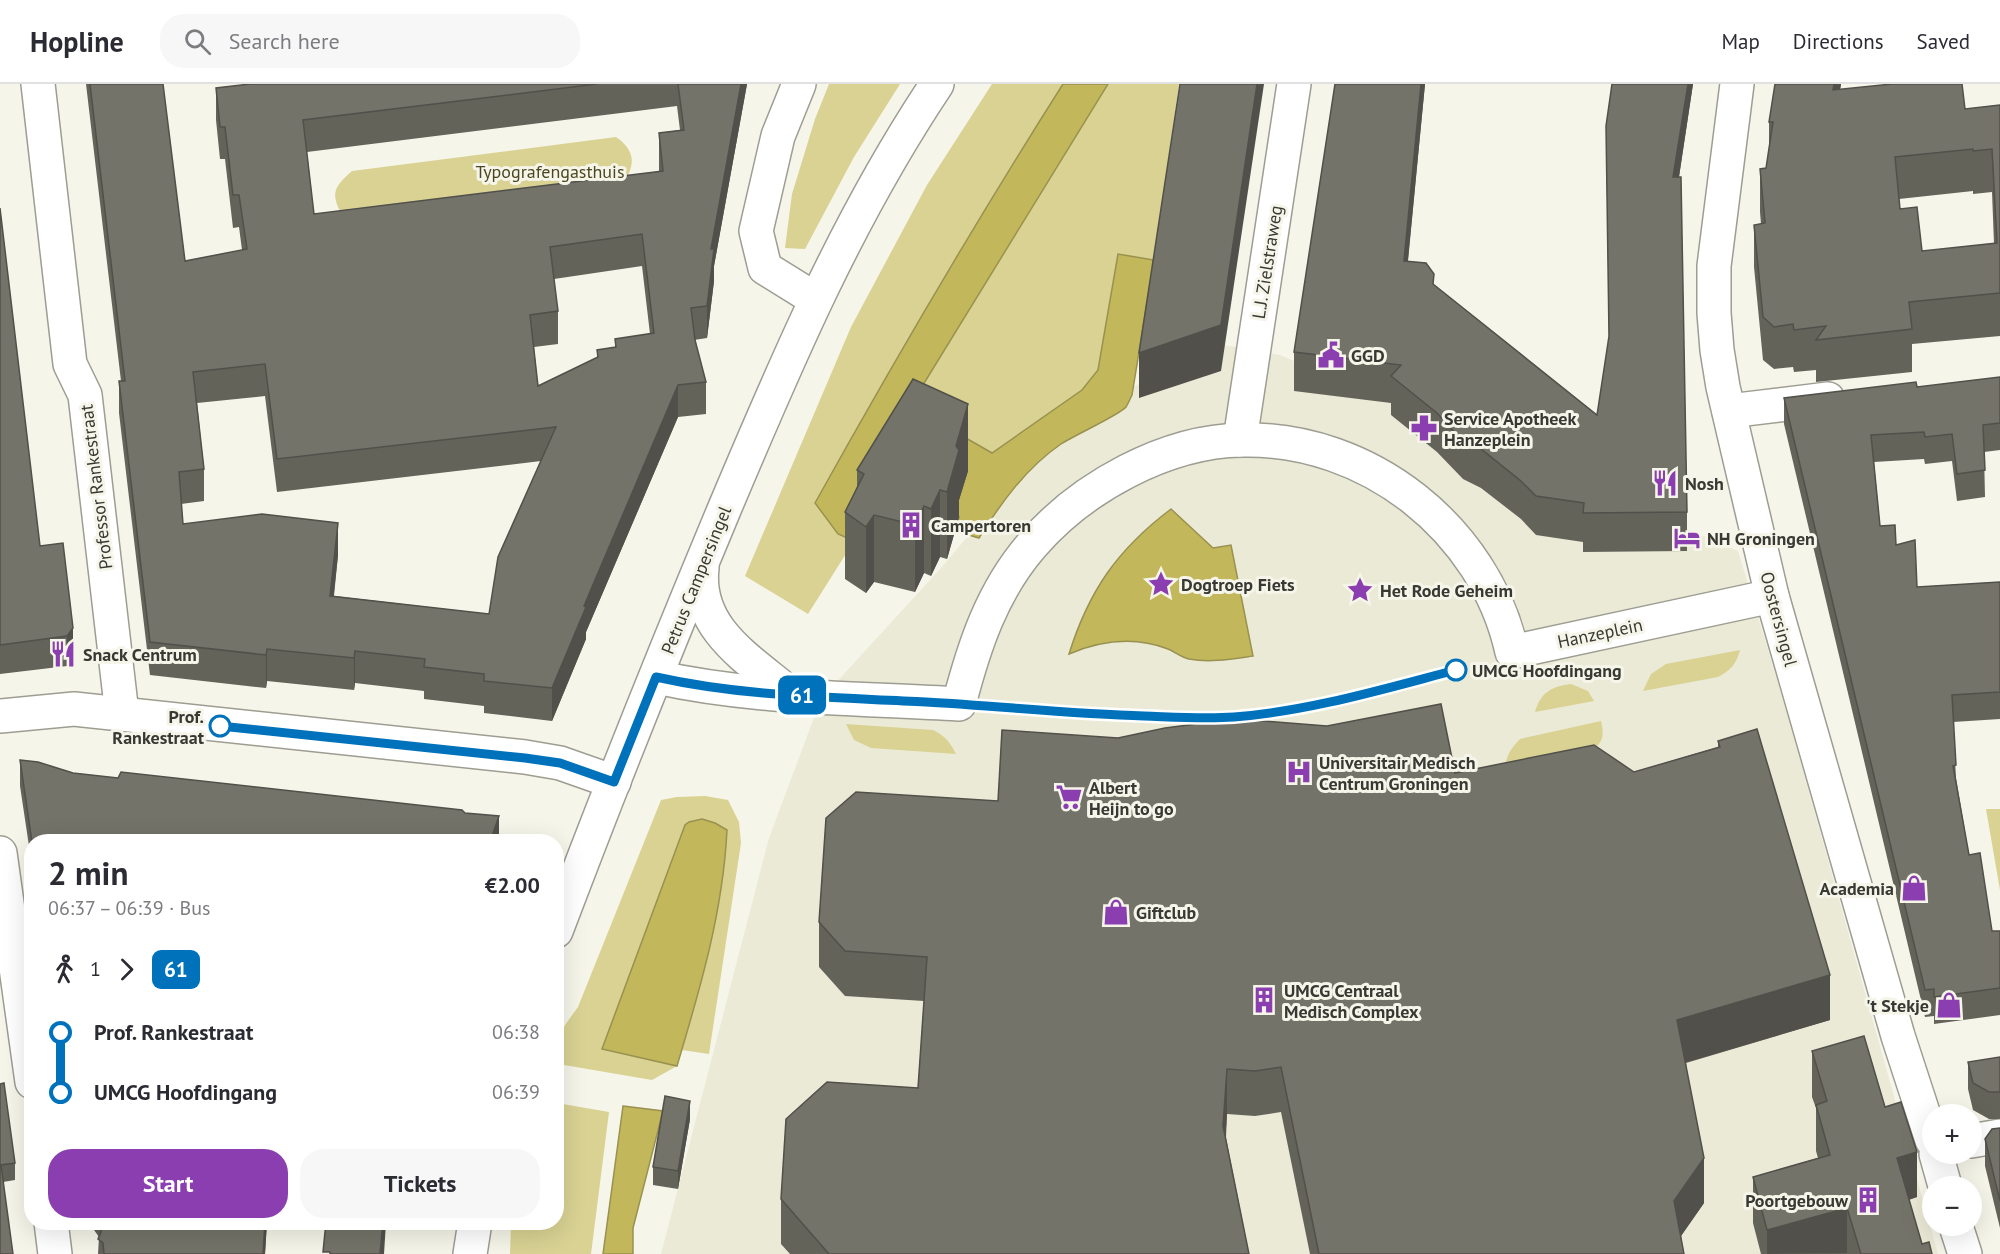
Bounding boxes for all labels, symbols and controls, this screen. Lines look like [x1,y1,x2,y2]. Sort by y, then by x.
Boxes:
search box [160,14,580,68]
text: Hopline [30,23,124,60]
icon: search [181,25,214,58]
text: Search here [229,27,340,55]
text: Map [1721,28,1760,55]
text: Directions [1793,28,1884,55]
text: Saved [1917,28,1970,55]
park label: Typografengasthuis [476,160,624,183]
street label: L.J. Zielstraweg [1247,204,1287,320]
public building icon: GGD [1316,340,1346,370]
place label: GGD [1351,344,1385,367]
street label: Professor Rankestraat [74,403,118,571]
place label: Service Apotheek Hanzeplein [1444,407,1576,451]
pharmacy icon: Service Apotheek Hanzeplein [1409,413,1439,443]
restaurant icon: Nosh [1650,468,1680,498]
place label: Nosh [1685,472,1724,495]
street label: Petrus Campersingel [656,502,736,657]
building icon: Campertoren [896,510,926,540]
place label: Campertoren [931,514,1031,537]
hotel icon: NH Groningen [1672,523,1702,553]
place label: NH Groningen [1707,527,1815,550]
place icon: Dogtroep Fiets [1146,569,1176,599]
street label: Oostersingel [1755,569,1803,670]
place label: Dogtroep Fiets [1181,573,1295,596]
place icon: Het Rode Geheim [1345,575,1375,605]
place label: Het Rode Geheim [1380,579,1513,602]
street label: Hanzeplein [1555,613,1645,653]
restaurant icon: Snack Centrum [48,639,78,669]
place label: Snack Centrum [83,643,197,666]
marker: UMCG Hoofdingang [1445,659,1467,681]
place label: UMCG Hoofdingang [1472,659,1622,682]
line badge: 61 [775,676,829,714]
text: 61 [790,682,814,709]
place label: Prof. Rankestraat [112,705,205,749]
marker: Prof. Rankestraat [209,715,231,737]
place label: Universitair Medisch Centrum Groningen [1319,751,1476,795]
hospital icon: Universitair Medisch Centrum Groningen [1284,757,1314,787]
place label: Albert Heijn to go [1089,776,1174,820]
supermarket icon: Albert Heijn to go [1054,782,1084,812]
text: 2 min [48,851,129,894]
text: €2.00 [485,871,540,899]
shop icon: Academia [1899,873,1929,903]
place label: Academia [1820,877,1894,900]
text: 06:37 – 06:39 · Bus [48,895,210,921]
shop icon: Giftclub [1101,897,1131,927]
place label: Giftclub [1136,901,1196,924]
icon: walk [48,953,81,986]
icon: forward [110,953,143,986]
text: 1 [90,956,101,982]
text: 61 [164,956,188,983]
place label: UMCG Centraal Medisch Complex [1284,979,1419,1023]
building icon: UMCG Centraal Medisch Complex [1249,985,1279,1015]
shop icon: 't Stekje [1934,990,1964,1020]
place label: 't Stekje [1866,994,1929,1017]
text: Prof. Rankestraat [94,1018,253,1046]
text: 06:38 [492,1019,540,1045]
text: UMCG Hoofdingang [94,1078,277,1106]
text: 06:39 [492,1079,540,1105]
map controls [1922,1104,1982,1236]
button: + [1922,1104,1982,1164]
button: Start [48,1149,288,1218]
button: Tickets [300,1149,540,1218]
button: − [1922,1176,1982,1236]
building icon: Poortgebouw [1853,1185,1883,1215]
place label: Poortgebouw [1745,1189,1849,1212]

